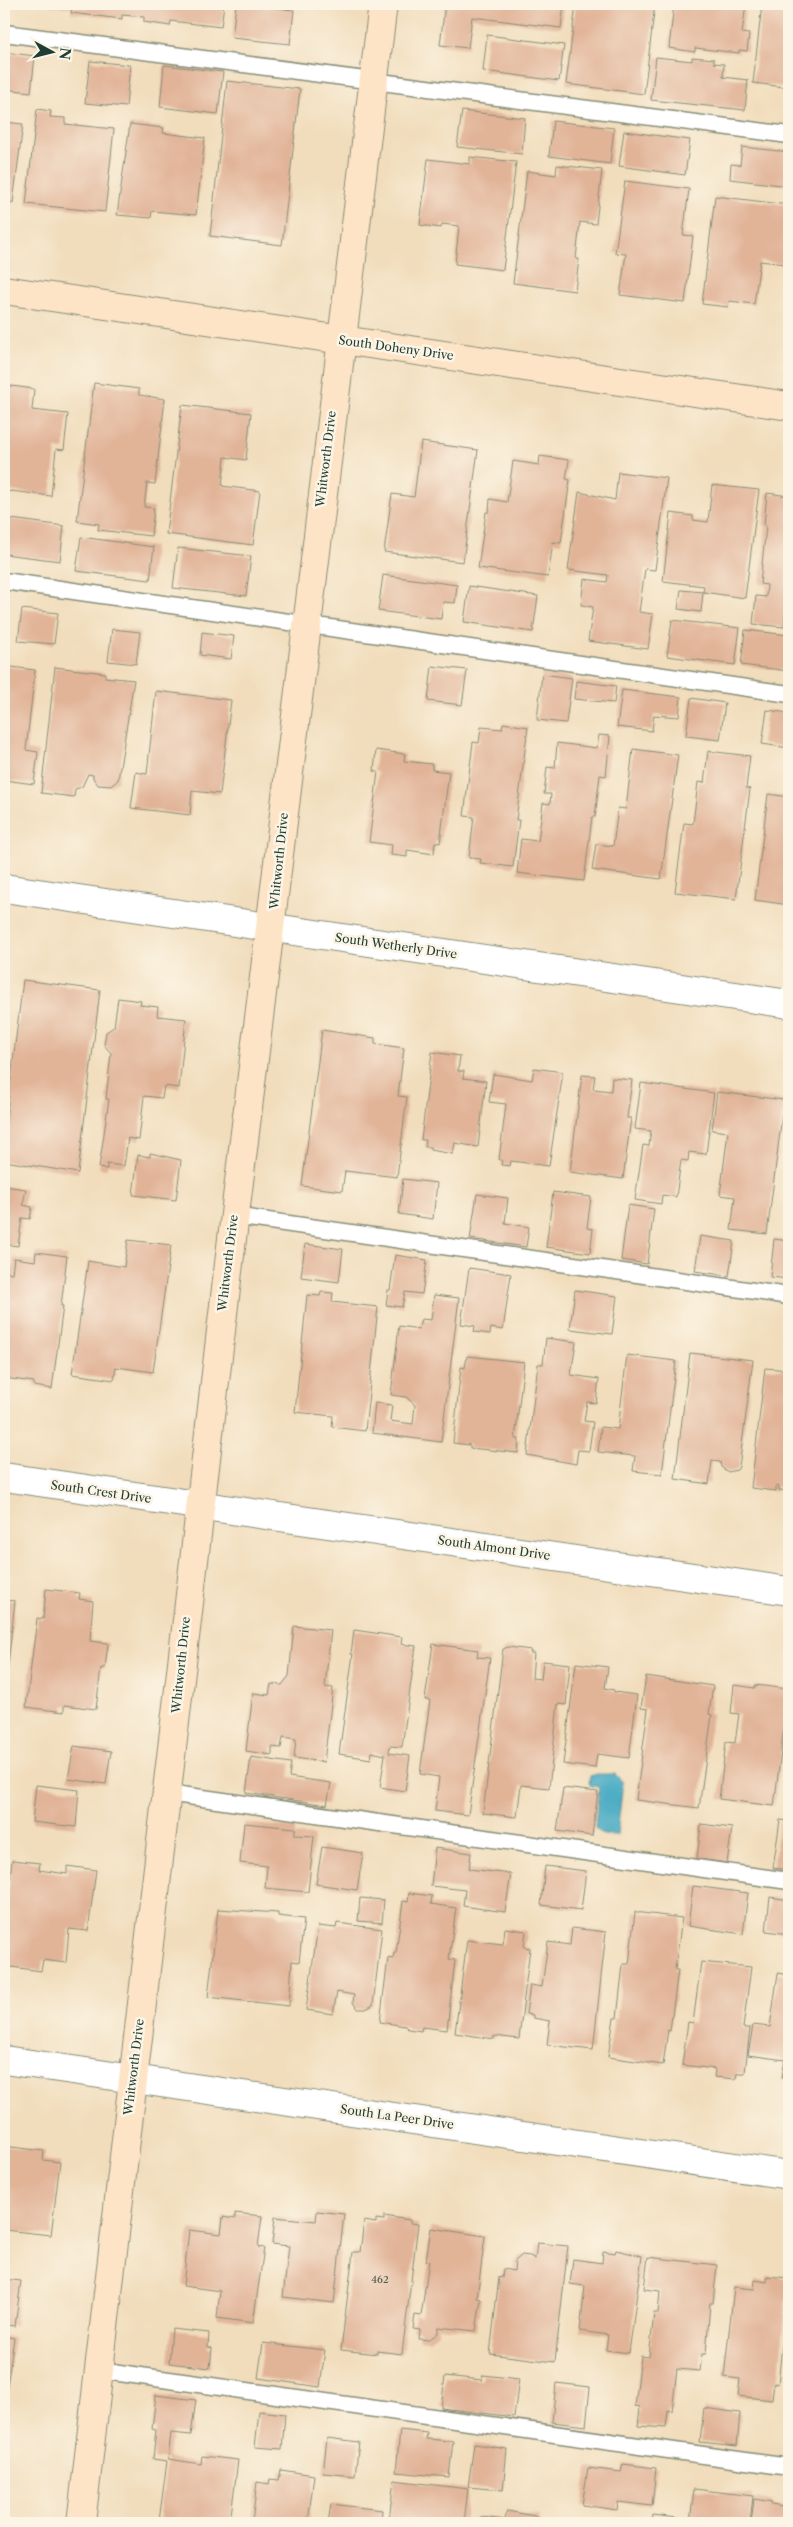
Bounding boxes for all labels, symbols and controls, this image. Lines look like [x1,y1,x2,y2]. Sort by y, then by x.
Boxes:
north arrow [28,28,78,78]
text: N [55,46,75,61]
street label: South Doheny Drive [338,332,455,363]
street label: Whitworth Drive [312,410,339,509]
street label: Whitworth Drive [266,812,291,911]
street label: South Wetherly Drive [334,930,458,962]
street label: Whitworth Drive [214,1214,241,1313]
street label: South Crest Drive [50,1477,153,1506]
street label: South Almont Drive [437,1532,552,1563]
street label: Whitworth Drive [168,1616,193,1715]
street label: Whitworth Drive [120,2018,147,2117]
street label: South La Peer Drive [339,2101,455,2132]
house number: 462 [371,2273,389,2286]

